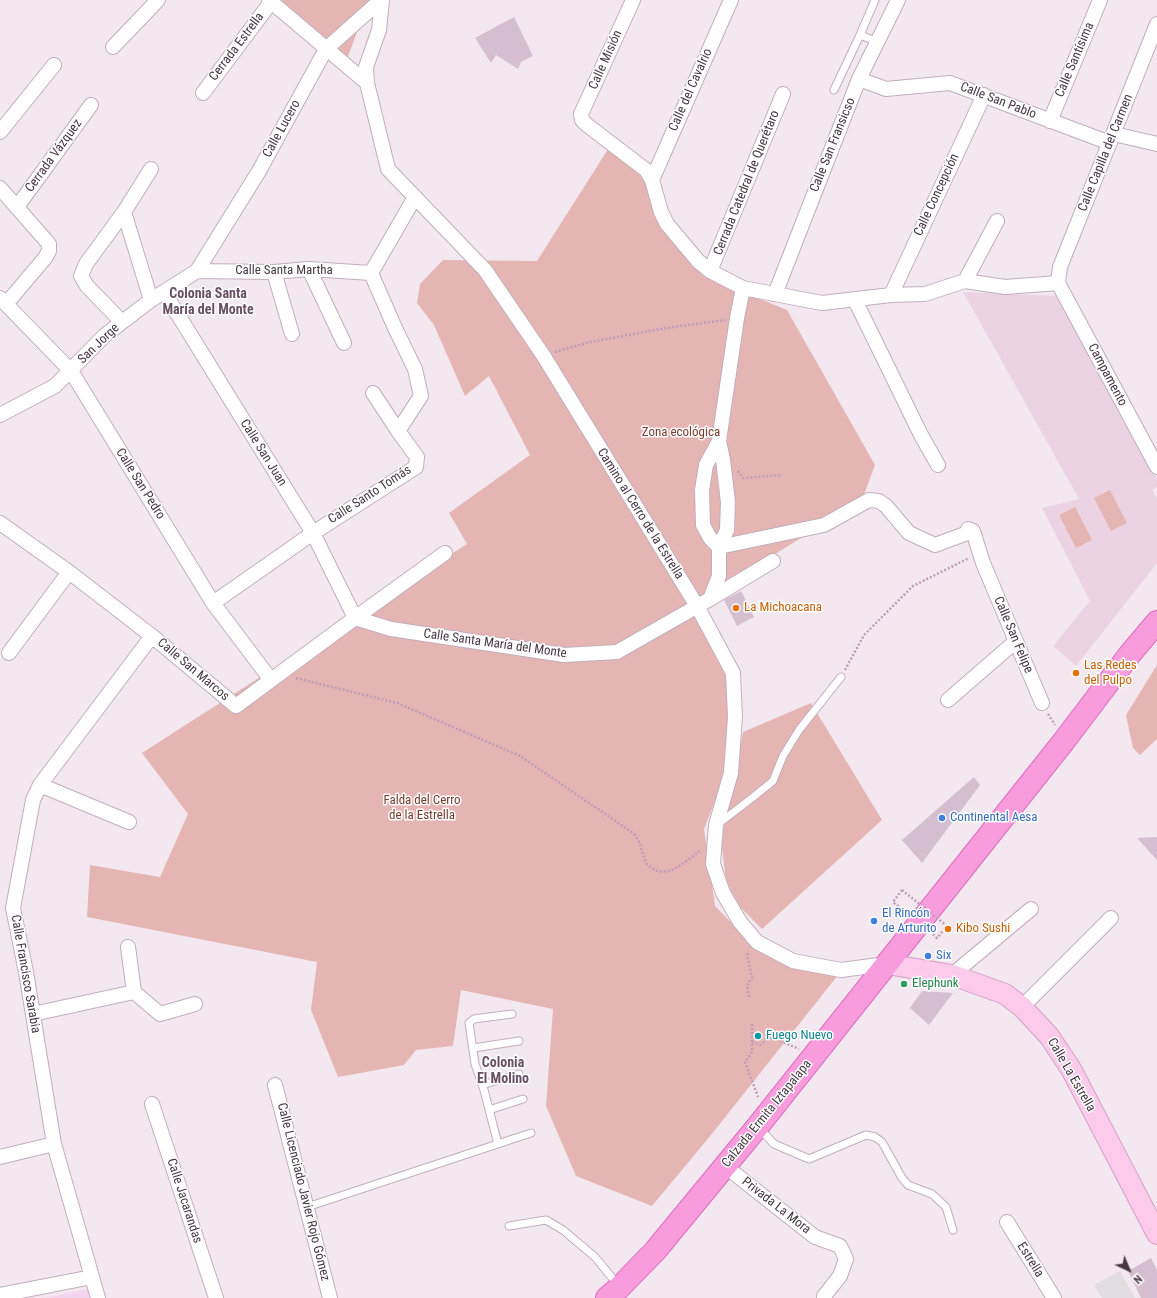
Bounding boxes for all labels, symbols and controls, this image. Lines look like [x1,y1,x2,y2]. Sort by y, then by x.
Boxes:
street label: Cerrada Estrella [206,10,268,84]
street label: Calle Santísima [1052,20,1098,100]
street label: Calle Misión [586,28,626,92]
street label: Calle del Cavalrio [666,46,716,134]
street label: Calle San Pablo [958,79,1038,123]
street label: Calle Capilla del Carmen [1075,92,1137,214]
street label: Calle San Fransicso [807,95,859,195]
street label: Calle Lucero [260,98,304,160]
street label: Cerrada Catedral de Querétaro [711,108,783,258]
street label: Cerrada Vázquez [22,116,86,196]
street label: Calle Concepción [911,151,963,239]
street label: Calle Santa Martha [235,263,333,279]
district label: Colonia Santa María del Monte [162,286,254,318]
street label: San Jorge [75,321,123,367]
street label: Campamento [1084,341,1130,409]
street label: Calle San Juan [236,417,290,489]
park label: Zona ecológica [642,425,720,441]
street label: Calle San Pedro [112,446,168,522]
street label: Camino al Cerro de la Estrella [593,446,687,582]
street label: Calle Santo Tomás [326,462,414,528]
street label: Calle San Felipe [990,594,1036,676]
place label: La Michoacana [744,600,822,616]
marker: La Michoacana [731,603,741,613]
street label: Calle Santa María del Monte [422,626,568,662]
street label: Calle San Marcos [154,635,232,705]
place label: Las Redes del Pulpo [1084,658,1137,689]
marker: Las Redes del Pulpo [1071,668,1081,678]
park label: Falda del Cerro de la Estrella [383,793,461,824]
place label: Continental Aesa [950,810,1037,826]
marker: Continental Aesa [937,813,947,823]
place label: El Rincón de Arturito [882,906,937,937]
street label: Calle Francisco Sarabia [7,914,43,1034]
marker: El Rincón de Arturito [869,916,879,926]
place label: Kibo Sushi [956,921,1010,937]
marker: Kibo Sushi [943,924,953,934]
place label: Six [936,948,951,964]
marker: Six [923,951,933,961]
place label: Elephunk [912,976,959,992]
marker: Elephunk [899,979,909,989]
place label: Fuego Nuevo [766,1028,833,1044]
marker: Fuego Nuevo [753,1031,763,1041]
street label: Calle La Estrella [1044,1035,1098,1115]
district label: Colonia El Molino [477,1055,529,1088]
street label: Calzada Ermita Iztapalapa [719,1057,815,1171]
street label: Calle Licenciado Javier Rojo Gómez [273,1101,333,1283]
street label: Calle Jacarandas [163,1157,205,1245]
street label: Privada La Mora [738,1174,814,1238]
street label: Estrella [1013,1240,1047,1280]
north arrow [1109,1250,1149,1290]
text: N [1131,1272,1145,1286]

